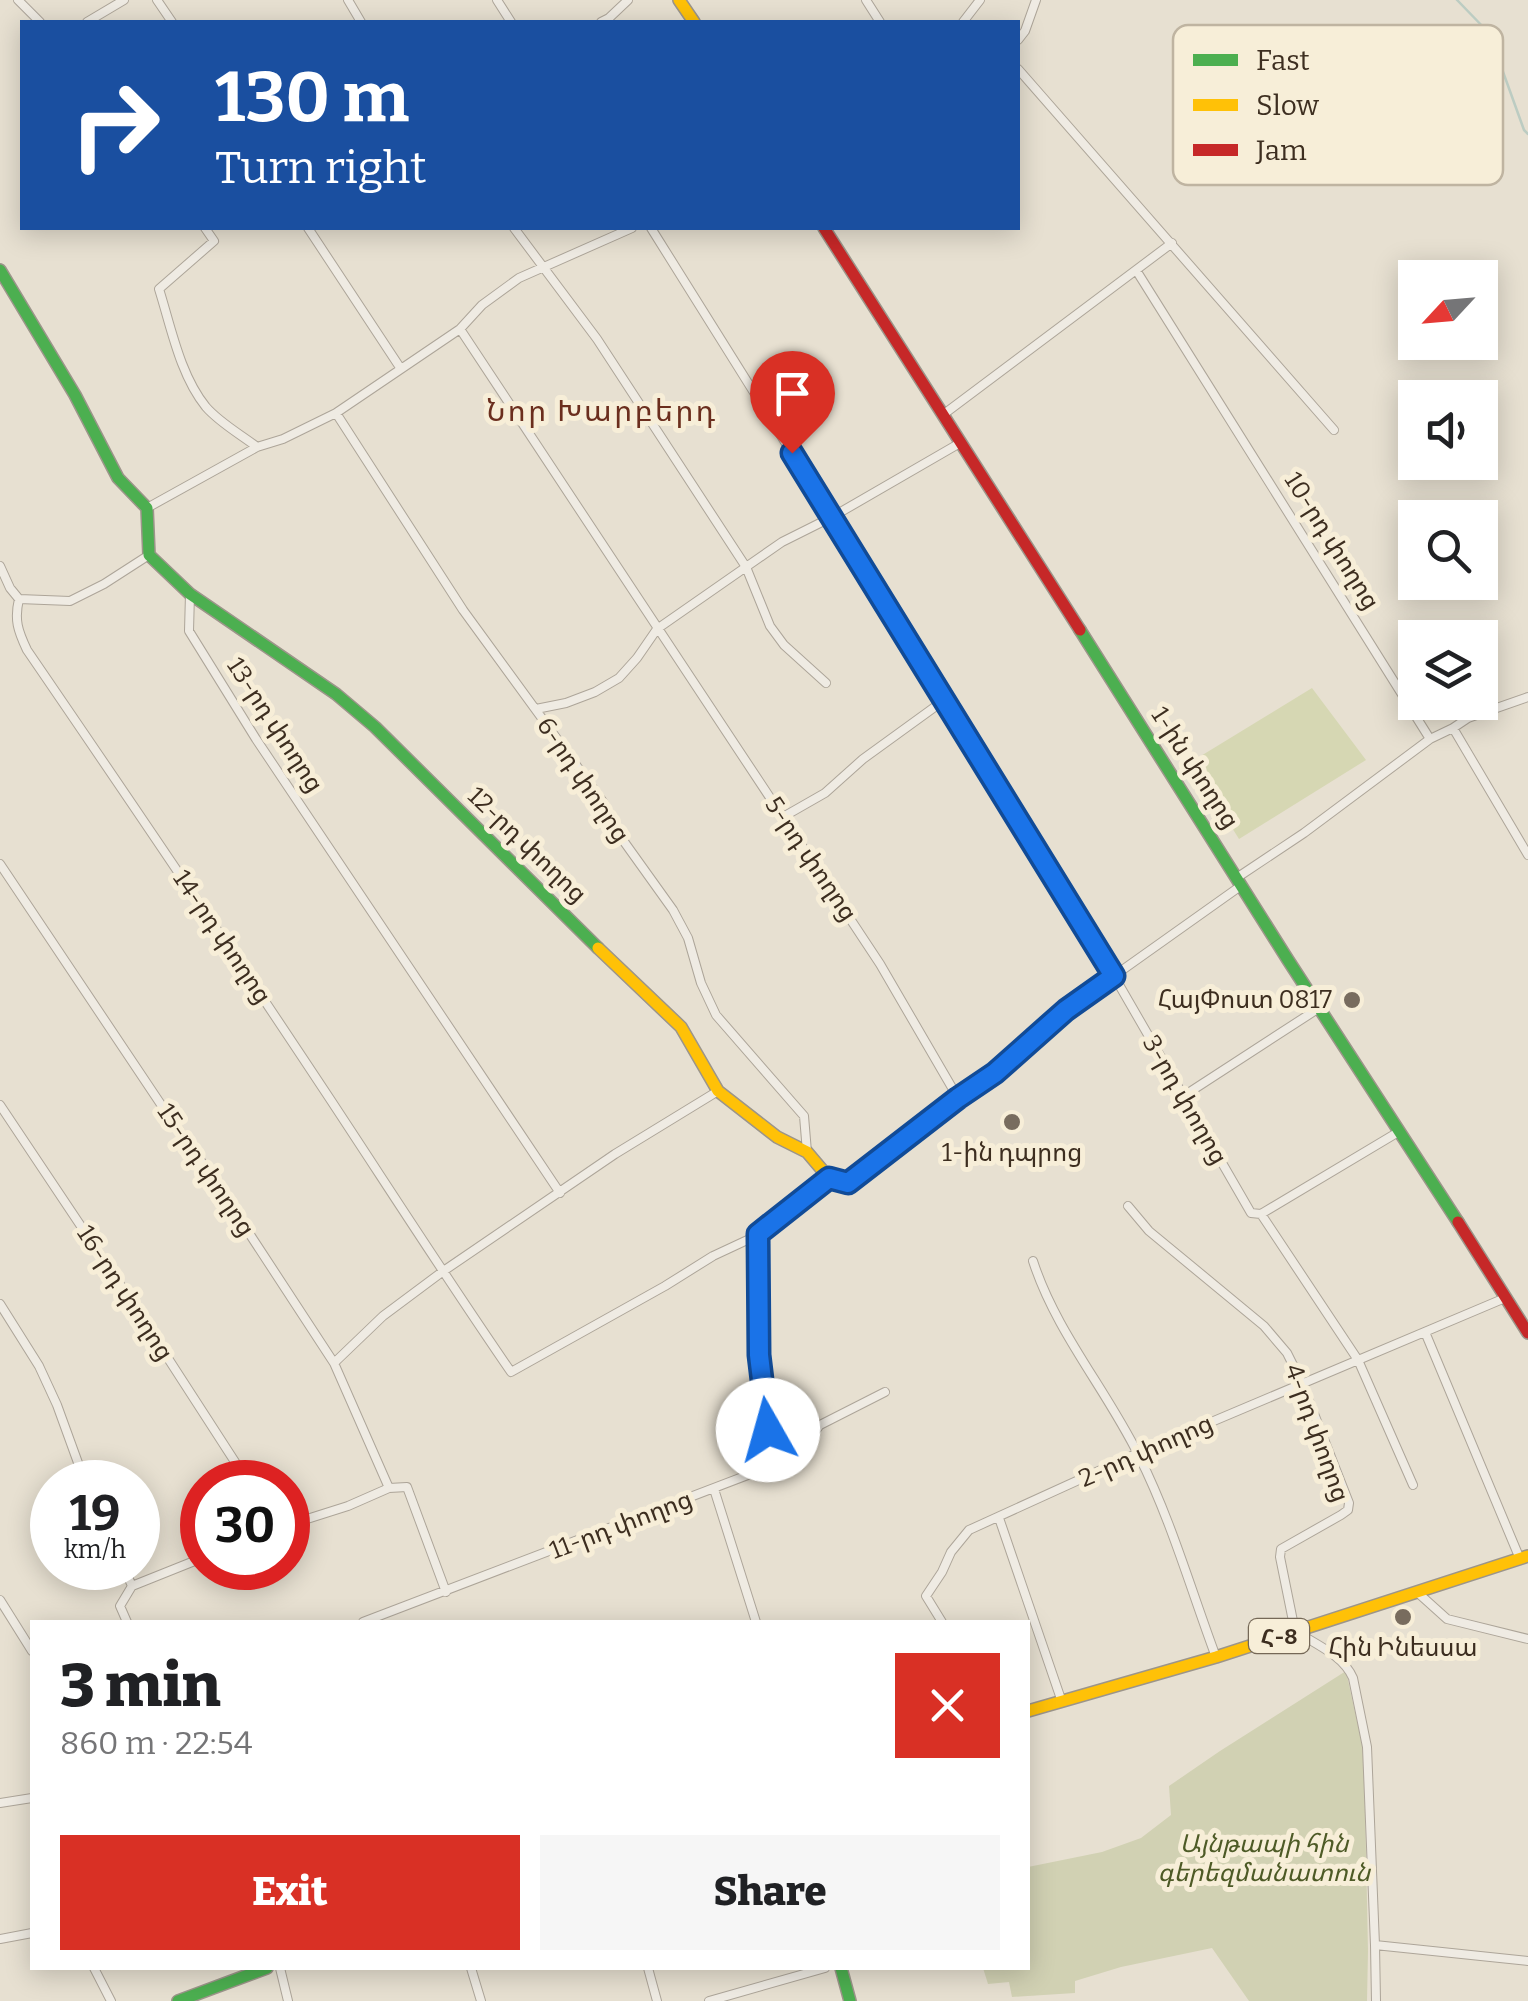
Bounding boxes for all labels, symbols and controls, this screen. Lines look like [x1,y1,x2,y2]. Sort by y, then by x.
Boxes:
legend [1173,25,1503,185]
text: Fast [1256,44,1310,77]
text: 130 m [215,56,409,140]
icon: right [50,60,180,190]
text: Slow [1256,89,1319,122]
text: Jam [1255,134,1307,167]
text: Turn right [215,141,427,195]
north arrow [1398,260,1498,360]
map controls [1398,260,1498,720]
pin [750,351,835,454]
icon: arrive [765,366,820,421]
button: sound [1398,380,1498,480]
district label: Նոր Խարբերդ [486,393,718,429]
street label: 10-րդ փողոց [1278,467,1386,615]
button: search [1398,500,1498,600]
button: layers [1398,620,1498,720]
street label: 13-րդ փողոց [220,652,330,798]
street label: 1-ին փողոց [1145,702,1245,834]
street label: 6-րդ փողոց [530,712,636,848]
street label: 12-րդ փողոց [461,781,593,909]
street label: 5-րդ փողոց [759,791,863,927]
street label: 14-րդ փողոց [166,865,278,1009]
place label: ՀայՓոստ 0817 [1158,985,1332,1015]
marker: ՀայՓոստ 0817 [1341,989,1363,1011]
street label: 3-րդ փողոց [1136,1030,1234,1170]
street label: 15-րդ փողոց [151,1098,261,1242]
marker: 1-ին դպրոց [1001,1111,1023,1133]
place label: 1-ին դպրոց [942,1138,1082,1168]
street label: 16-րդ փողոց [70,1220,180,1366]
street label: 4-րդ փողոց [1278,1360,1356,1506]
position arrow [716,1378,820,1482]
street label: 2-րդ փողոց [1074,1408,1218,1494]
speed limit sign: 30 [180,1460,310,1590]
text: 19 [69,1483,121,1543]
street label: 11-րդ փողոց [546,1484,696,1566]
text: km/h [64,1535,126,1565]
marker: Հին Ինեսսա [1392,1606,1414,1628]
road number: Հ-8 [1249,1619,1309,1653]
place label: Հին Ինեսսա [1329,1633,1477,1663]
text: 3 min [60,1650,221,1722]
button: close [895,1653,1000,1758]
text: 860 m · 22:54 [60,1724,252,1762]
park label: Այնթապի հին գերեզմանատուն [1158,1829,1371,1888]
button: Exit [60,1835,520,1950]
button: Share [540,1835,1000,1950]

